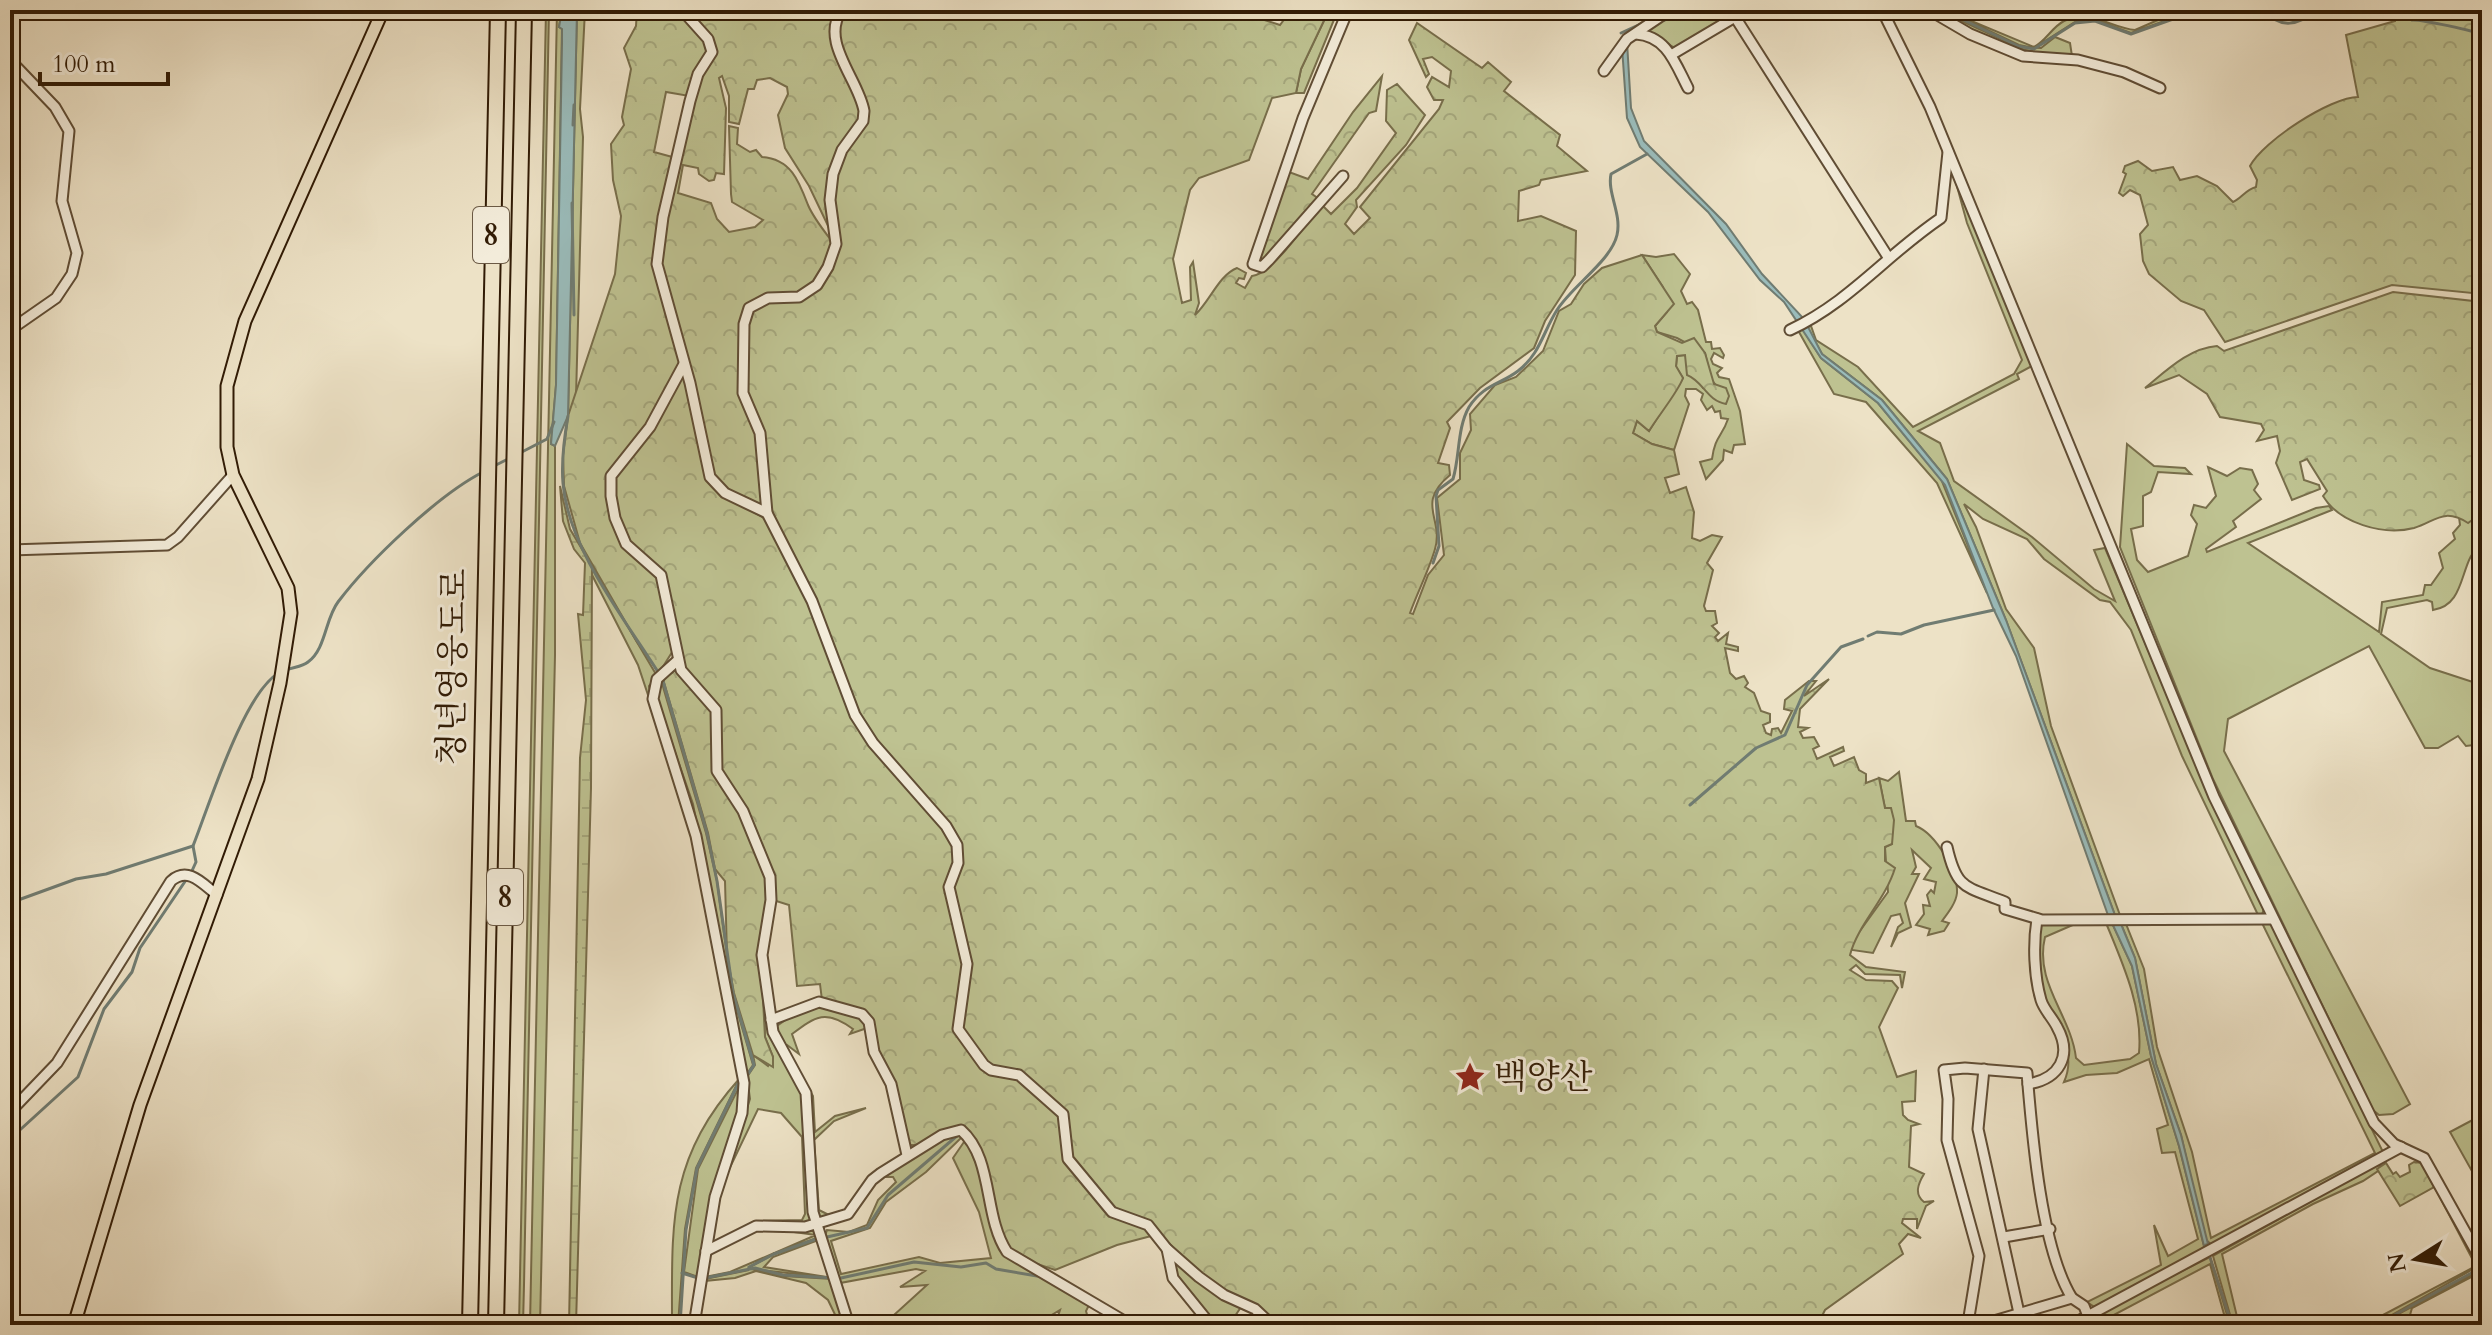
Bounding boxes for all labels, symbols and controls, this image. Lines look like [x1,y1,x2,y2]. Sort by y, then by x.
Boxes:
scale bar [40,36,168,86]
text: 100 m [52,48,116,81]
road number: 8 [473,207,509,263]
street label: 청년영웅도로 [428,568,478,766]
road number: 8 [487,869,523,925]
place label: 백양산 [1494,1054,1593,1100]
place icon: 백양산 [1453,1060,1487,1094]
north arrow [2376,1219,2456,1299]
text: N [2381,1250,2414,1275]

